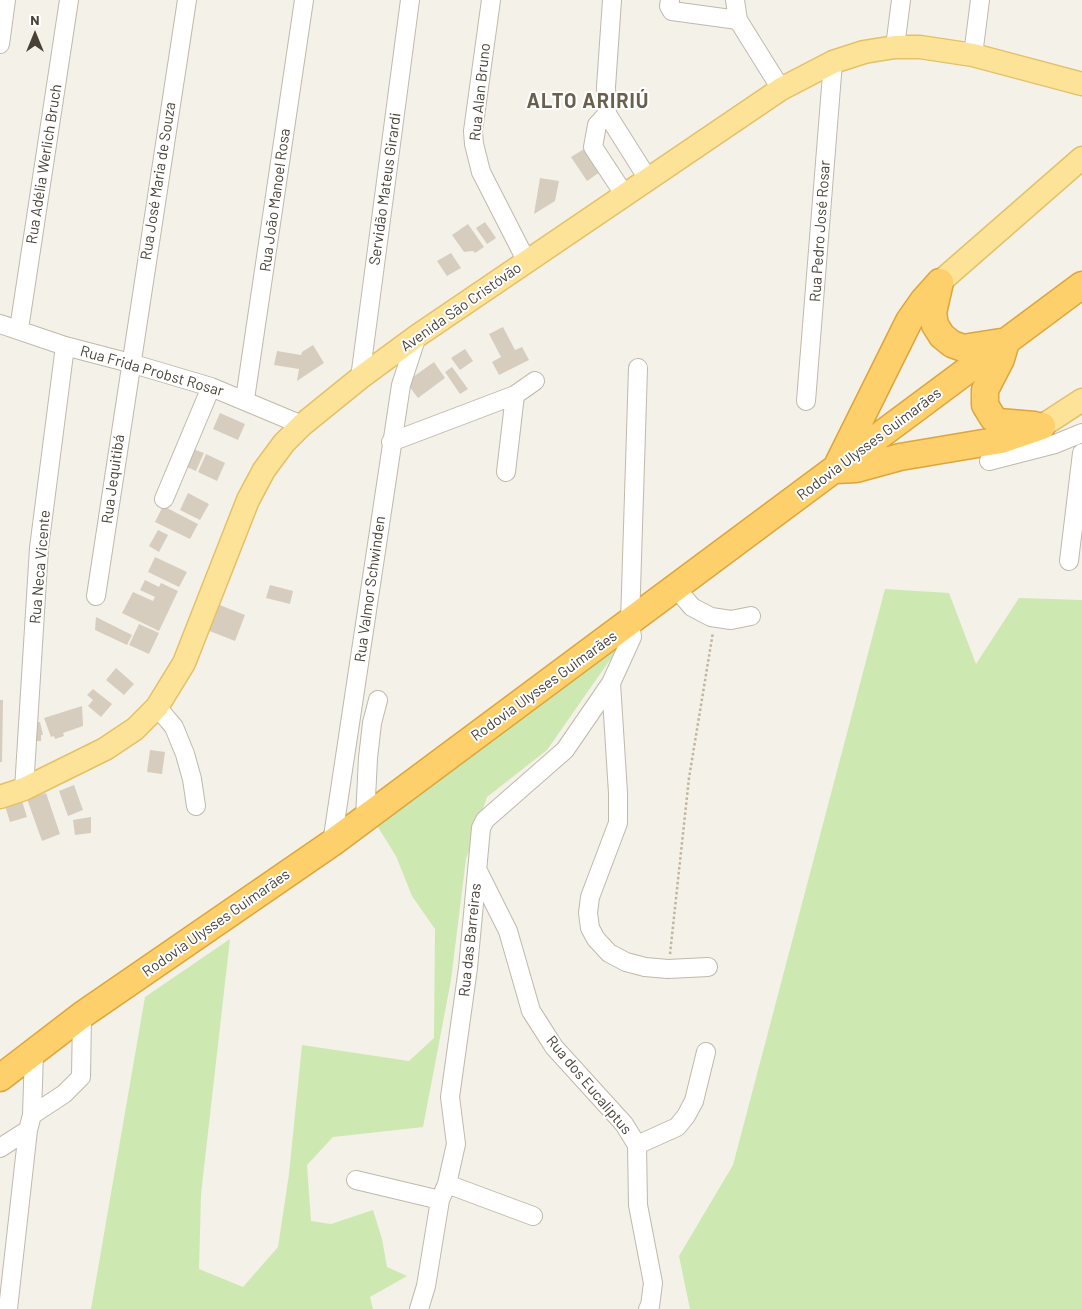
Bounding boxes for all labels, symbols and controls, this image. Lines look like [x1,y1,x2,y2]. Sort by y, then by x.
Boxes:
north arrow [10,10,60,60]
text: N [30,11,40,28]
street label: Rua Alan Bruno [466,42,494,142]
street label: Rua Adélia Werlich Bruch [22,83,66,245]
district label: ALTO ARIRIÚ [525,89,651,113]
street label: Rua José Maria de Souza [137,101,179,261]
street label: Servidão Mateus Girardi [365,112,405,266]
street label: Rua João Manoel Rosa [256,127,294,273]
street label: Rua Pedro José Rosar [806,160,834,302]
street label: Avenida São Cristóvão [397,259,525,355]
street label: Rua Frida Probst Rosar [78,342,226,400]
street label: Rodovia Ulysses Guimarães [793,384,945,504]
street label: Rua Jequitibá [98,433,128,525]
street label: Rua Neca Vicente [26,509,54,625]
street label: Rua Valmor Schwinden [351,515,389,663]
street label: Rodovia Ulysses Guimarães [467,627,621,745]
street label: Rodovia Ulysses Guimarães [139,865,293,981]
street label: Rua das Barreiras [455,882,485,998]
street label: Rua dos Eucaliptus [542,1032,636,1138]

